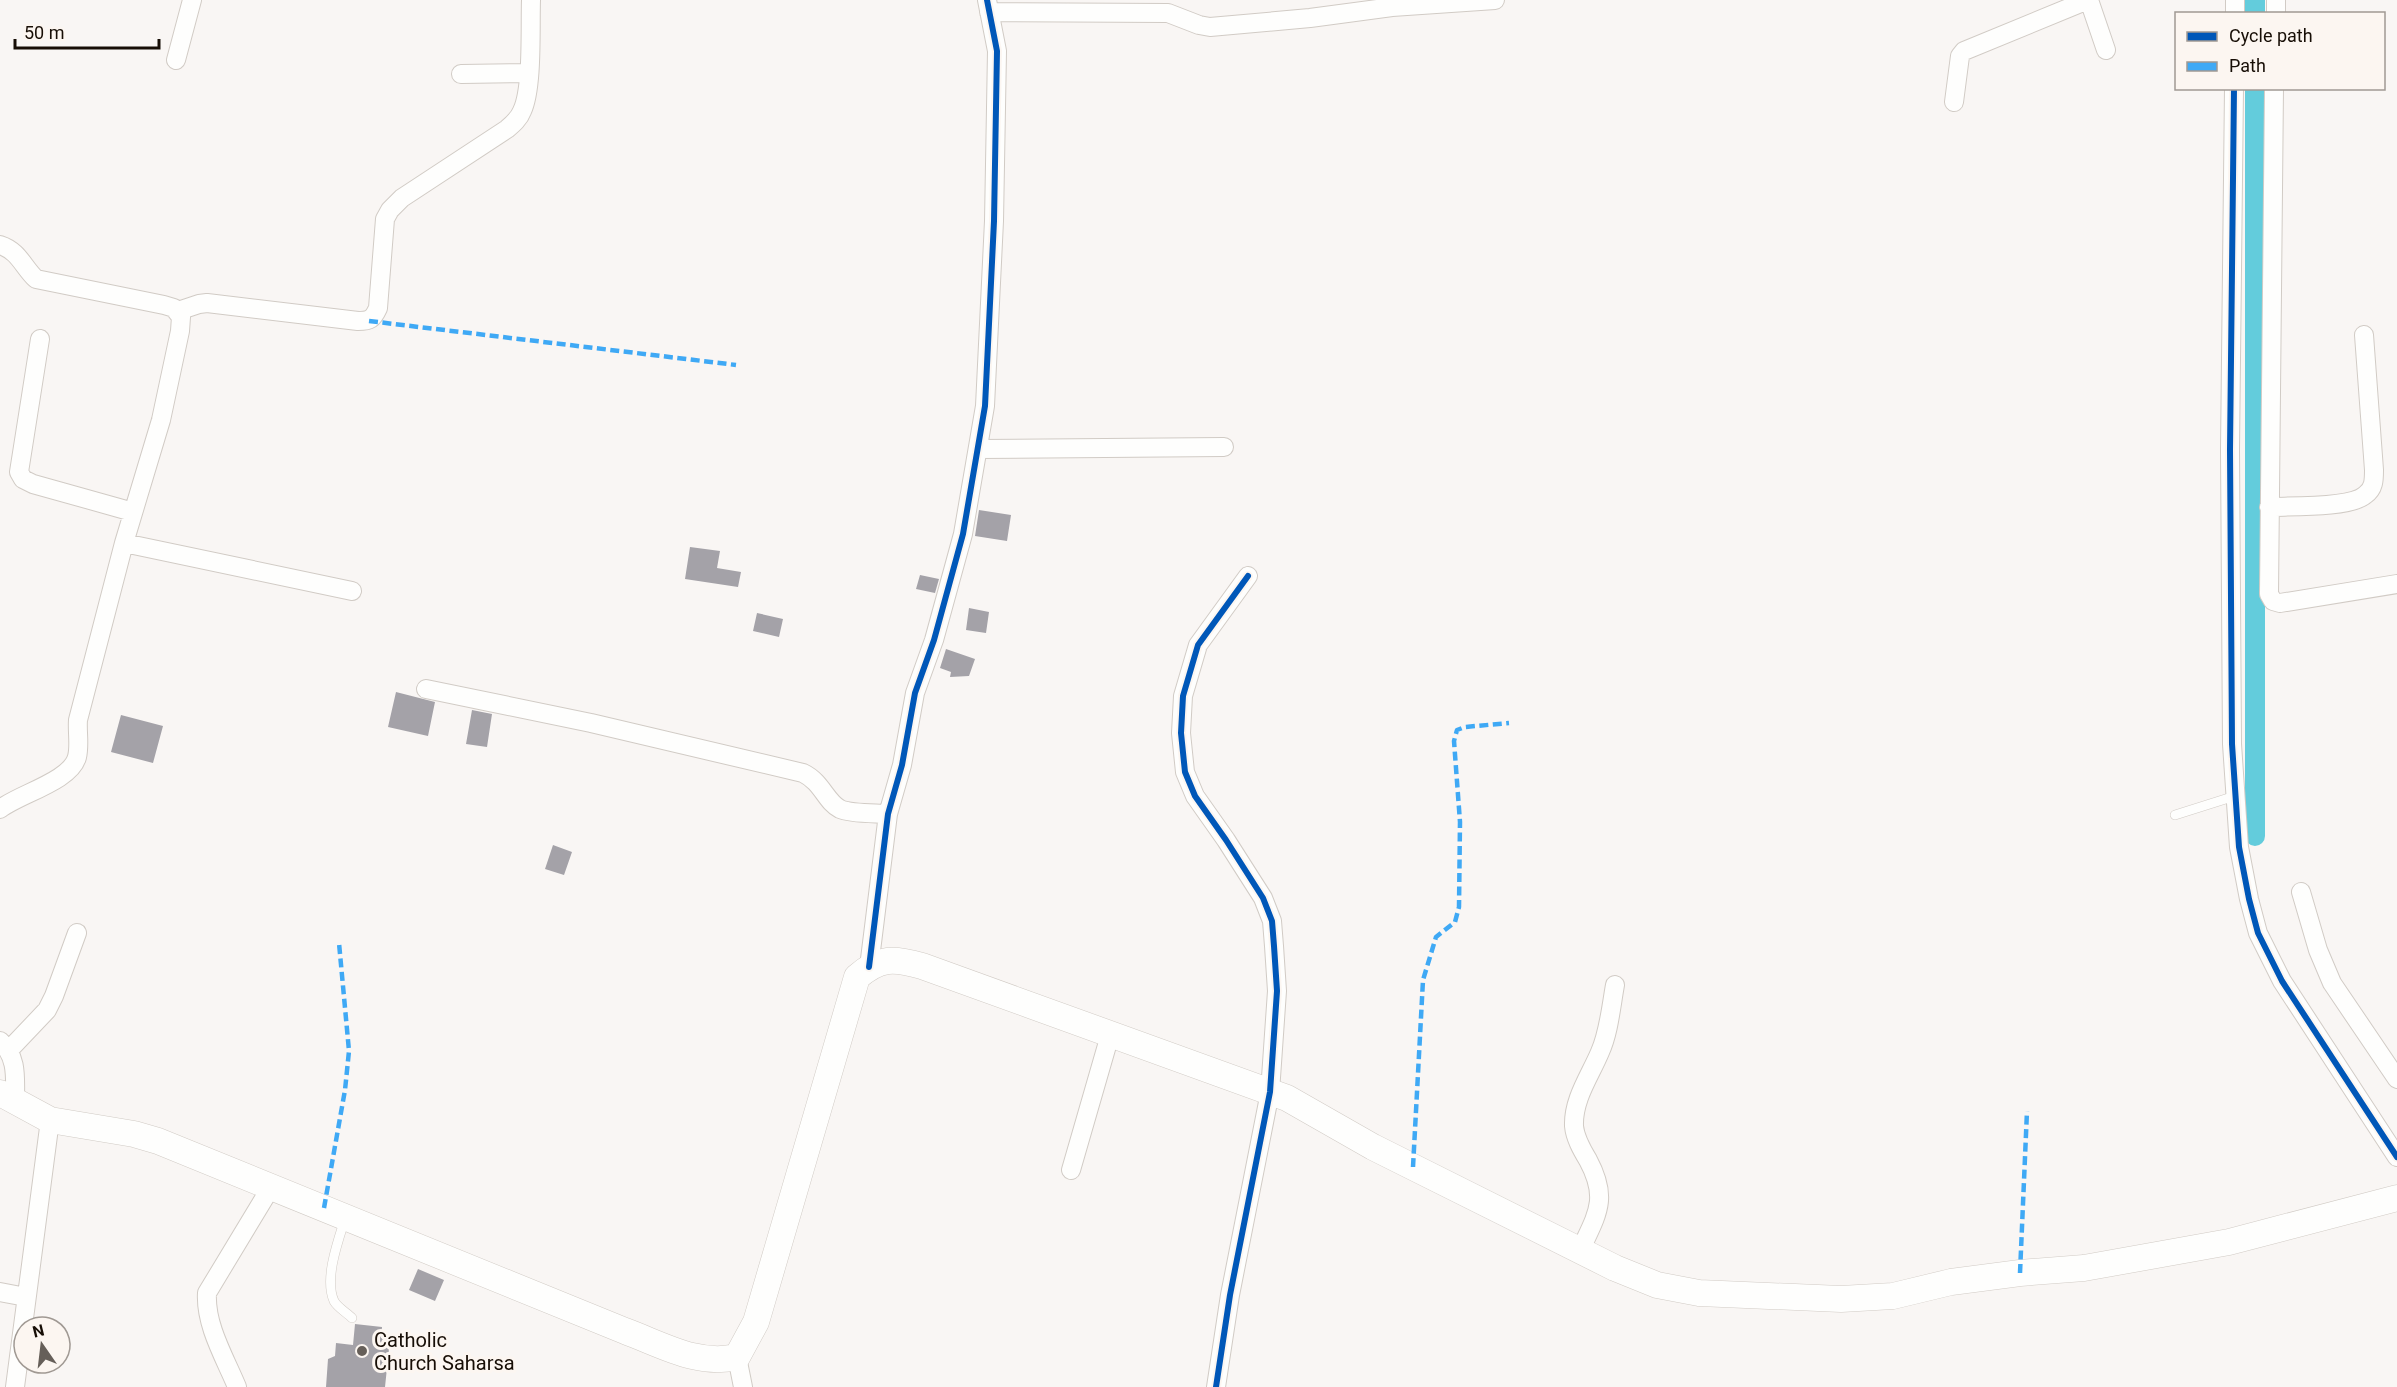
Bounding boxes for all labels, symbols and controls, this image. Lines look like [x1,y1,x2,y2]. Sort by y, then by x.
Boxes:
scale bar [15,12,159,50]
legend [2175,12,2385,90]
text: 50 m [24,22,64,43]
text: Cycle path [2229,25,2313,46]
text: Path [2229,55,2266,76]
north arrow [12,1315,72,1375]
text: N [31,1320,46,1342]
place label: Catholic Church Saharsa [374,1328,515,1375]
marker: Catholic Church Saharsa [355,1344,369,1358]

